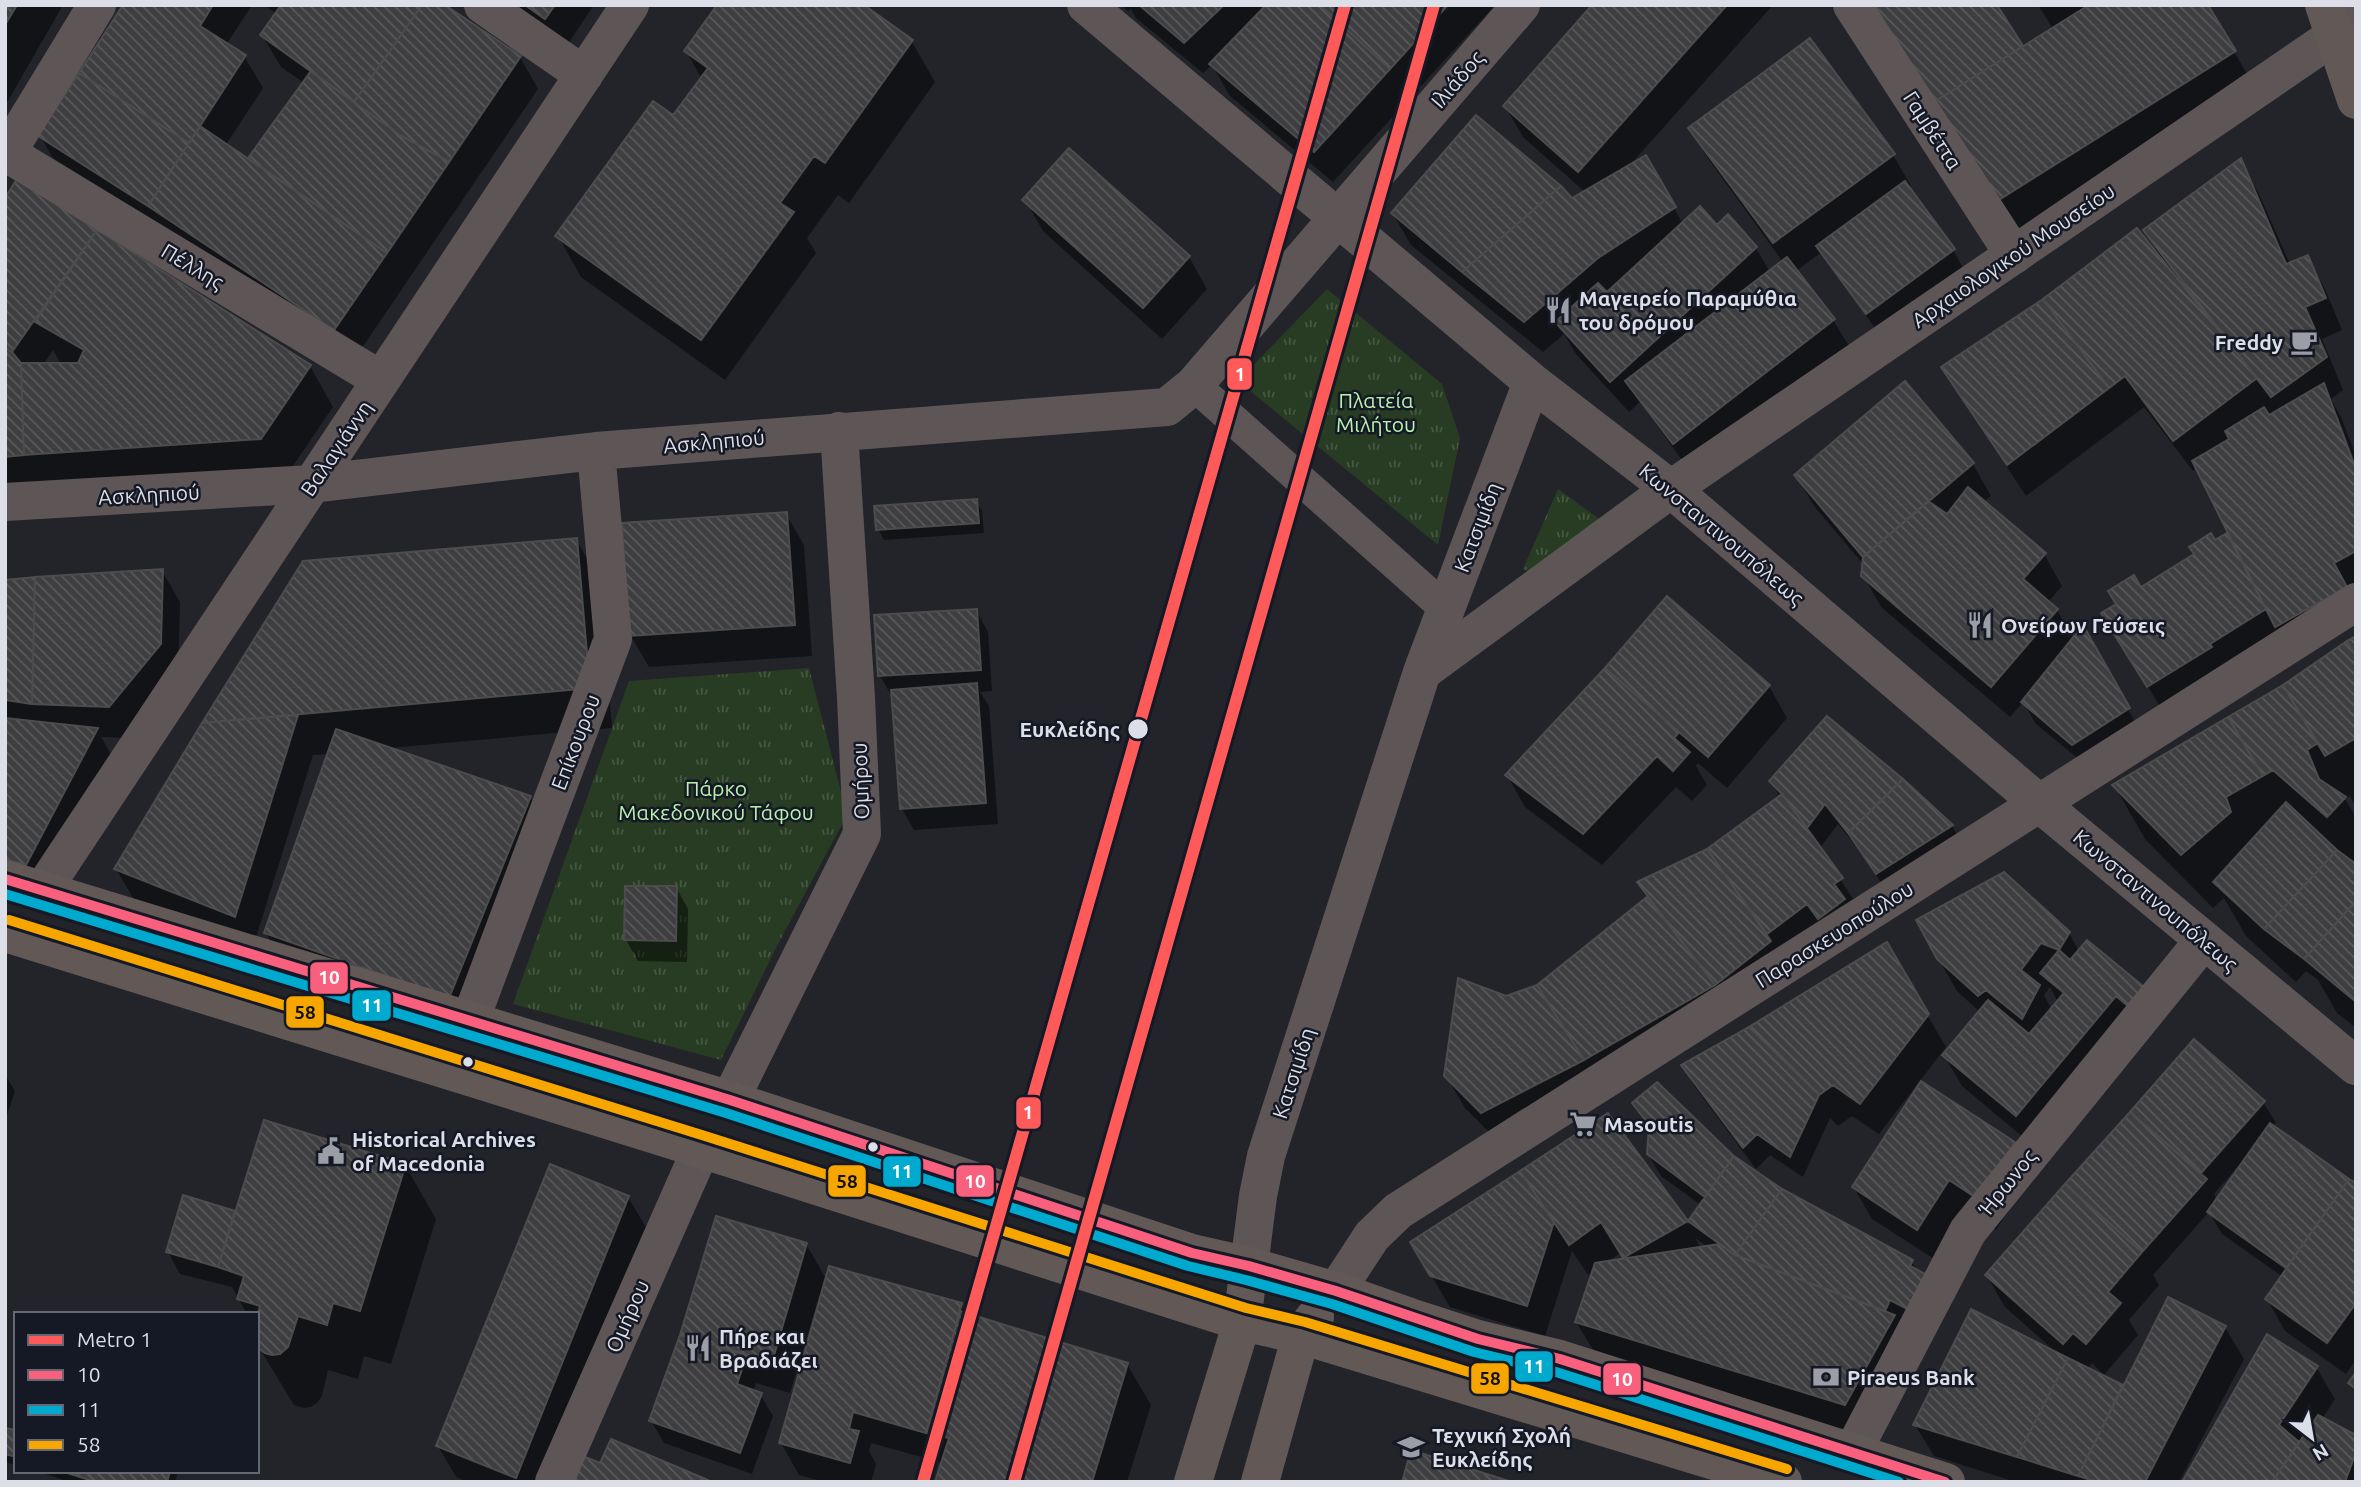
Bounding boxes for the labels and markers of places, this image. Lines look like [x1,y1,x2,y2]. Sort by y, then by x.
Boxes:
place label: Μαγειρείο Παραμύθια του δρόμου [1579,286,1797,334]
restaurant icon: Μαγειρείο Παραμύθια του δρόμου [1543,295,1573,325]
cafe icon: Freddy [2289,327,2319,357]
place label: Freddy [2215,330,2283,354]
restaurant icon: Ονείρων Γεύσεις [1965,610,1995,640]
place label: Ονείρων Γεύσεις [2001,613,2165,637]
place label: Ευκλείδης [1020,717,1120,741]
marker: Ευκλείδης [1126,717,1150,741]
unlabelled marker [461,1055,475,1069]
supermarket icon: Masoutis [1568,1109,1598,1139]
place label: Masoutis [1604,1112,1694,1136]
place label: Historical Archives of Macedonia [352,1127,536,1175]
public building icon: Historical Archives of Macedonia [316,1136,346,1166]
unlabelled marker [866,1140,880,1154]
place label: Πήρε και Βραδιάζει [719,1324,818,1372]
restaurant icon: Πήρε και Βραδιάζει [683,1333,713,1363]
bank icon: Piraeus Bank [1811,1362,1841,1392]
place label: Piraeus Bank [1847,1365,1975,1389]
place label: Τεχνική Σχολή Ευκλείδης [1432,1423,1571,1471]
school or university icon: Τεχνική Σχολή Ευκλείδης [1396,1432,1426,1462]

